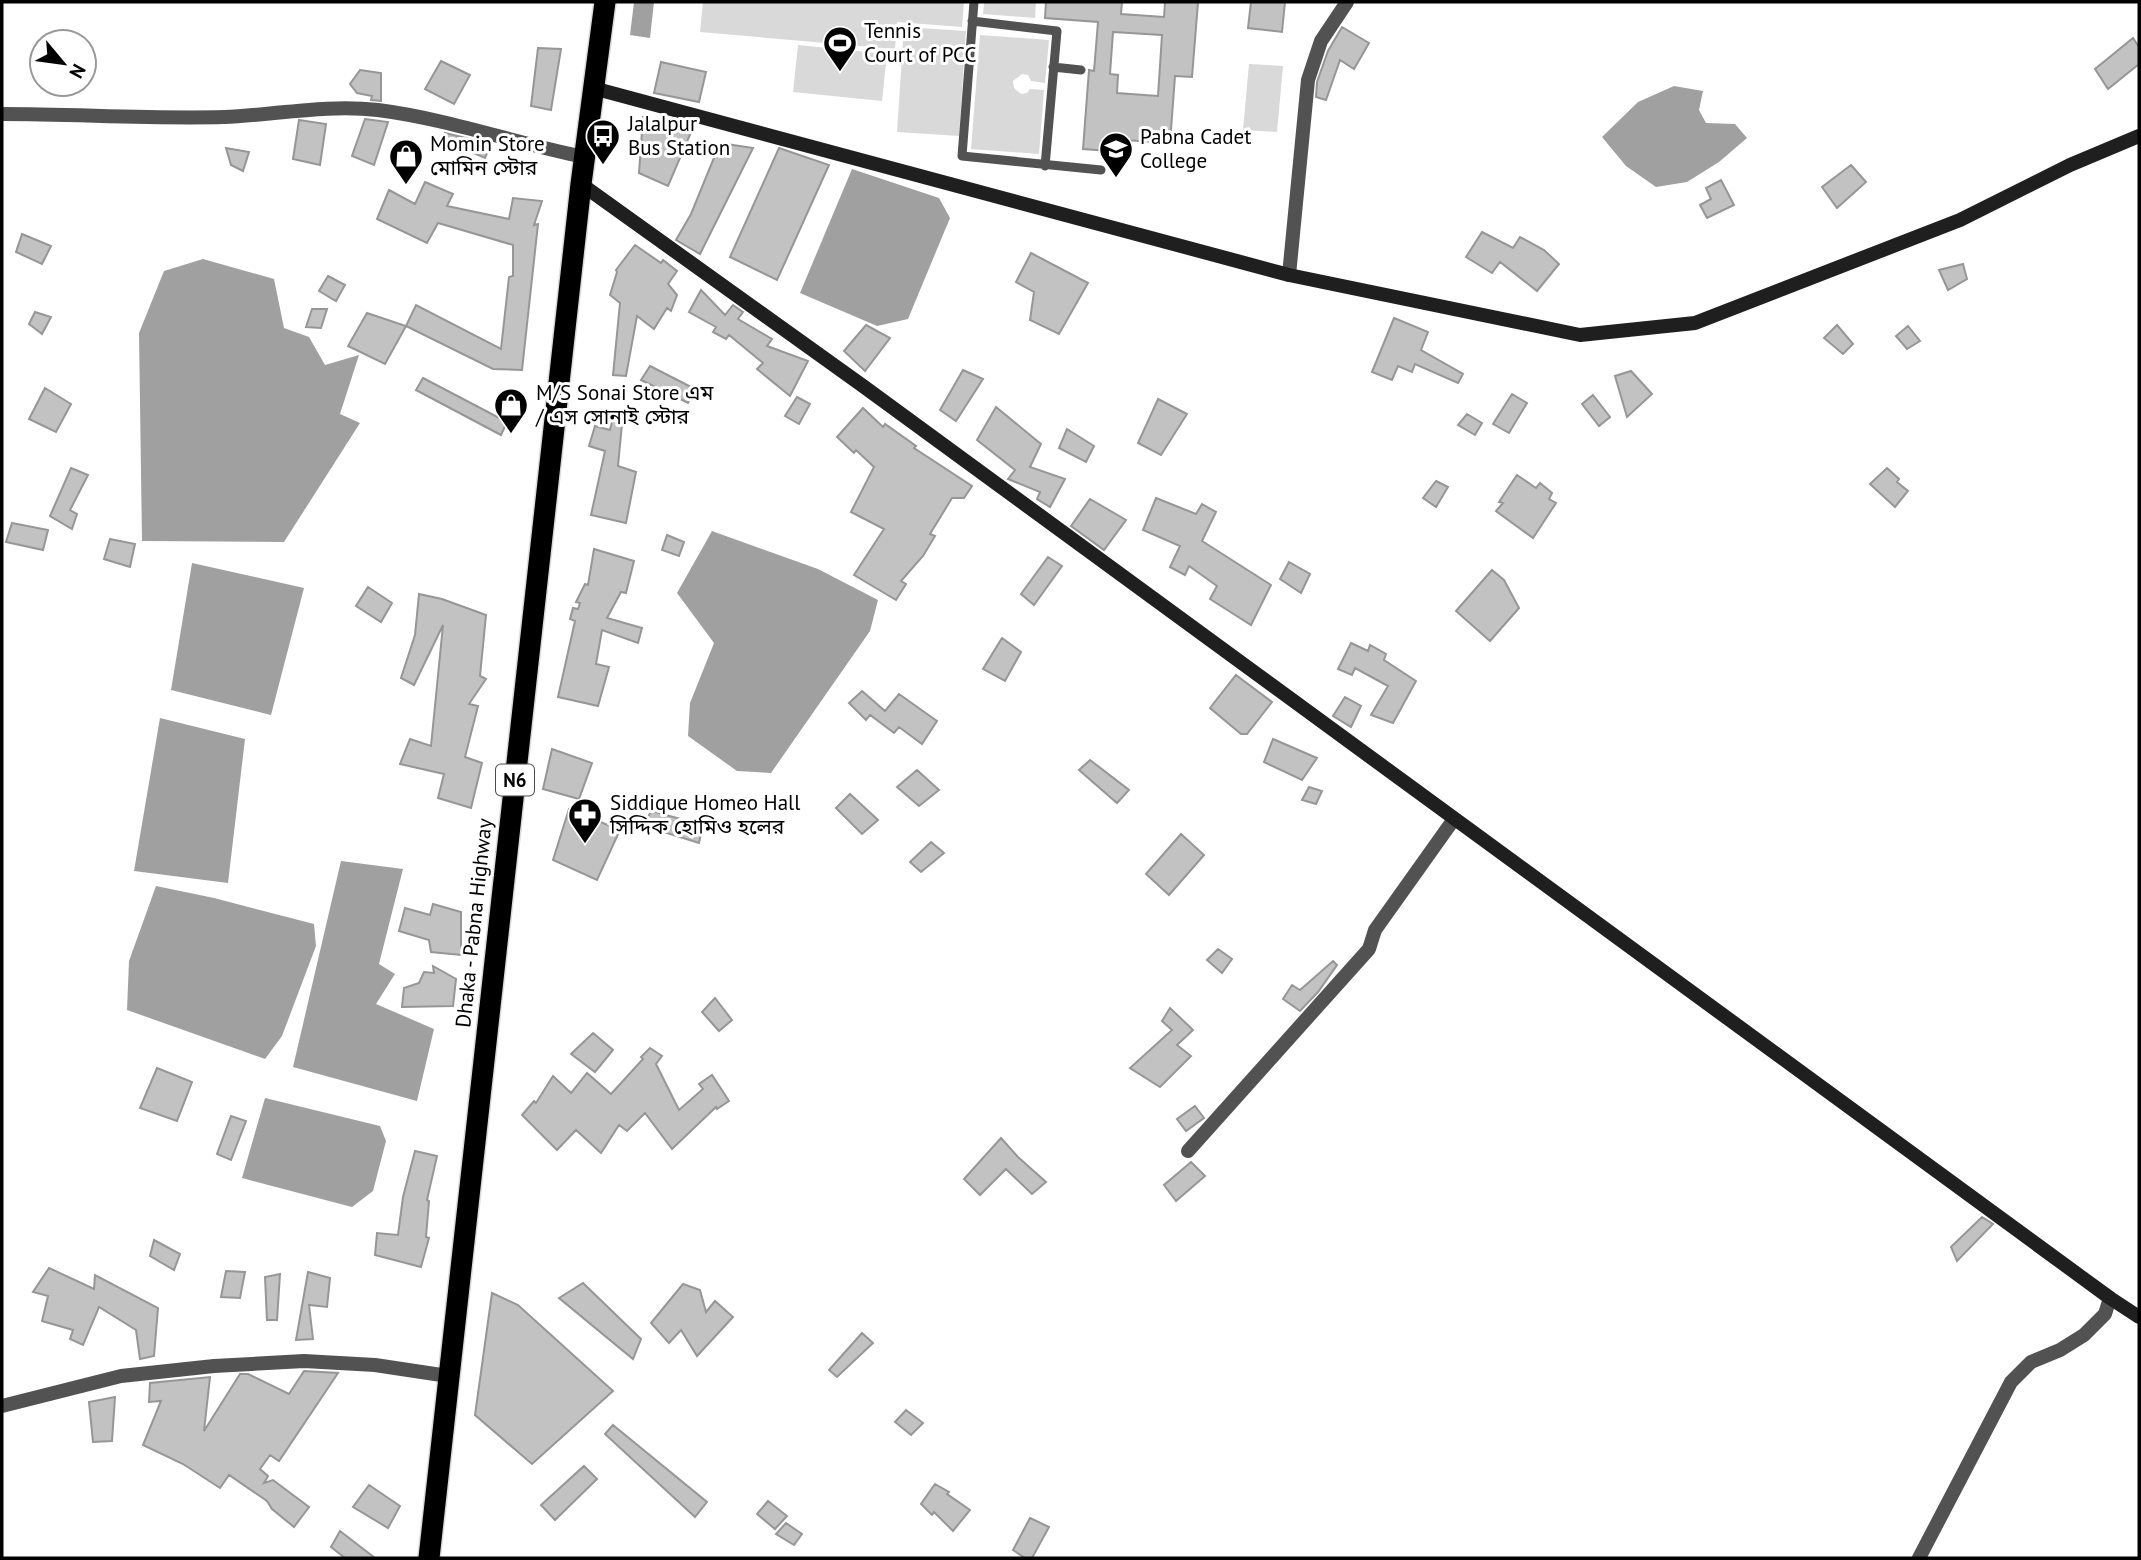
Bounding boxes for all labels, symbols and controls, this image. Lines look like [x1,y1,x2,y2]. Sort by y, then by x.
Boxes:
place label: Tennis Court of PCC [864,17,976,68]
sports icon: Tennis Court of PCC [821,24,859,73]
north arrow [28,28,98,98]
text: N [64,60,91,83]
place label: Jalalpur Bus Station [627,110,730,161]
bus stop icon: Jalalpur Bus Station [584,117,622,166]
place label: Pabna Cadet College [1140,123,1251,174]
place label: Momin Store মোমিন স্টোর [430,130,545,181]
school or university icon: Pabna Cadet College [1097,130,1135,179]
shop icon: Momin Store মোমিন স্টোর [387,137,425,186]
place label: M/S Sonai Store এম / এস সোনাই স্টোর [535,379,714,430]
shop icon: M/S Sonai Store এম / এস সোনাই স্টোর [492,386,530,435]
road number: N6 [496,764,534,796]
place label: Siddique Homeo Hall সিদ্দিক হোমিও হলের [609,789,800,840]
pharmacy icon: Siddique Homeo Hall সিদ্দিক হোমিও হলের [566,796,604,845]
street label: Dhaka - Pabna Highway [449,817,498,1029]

